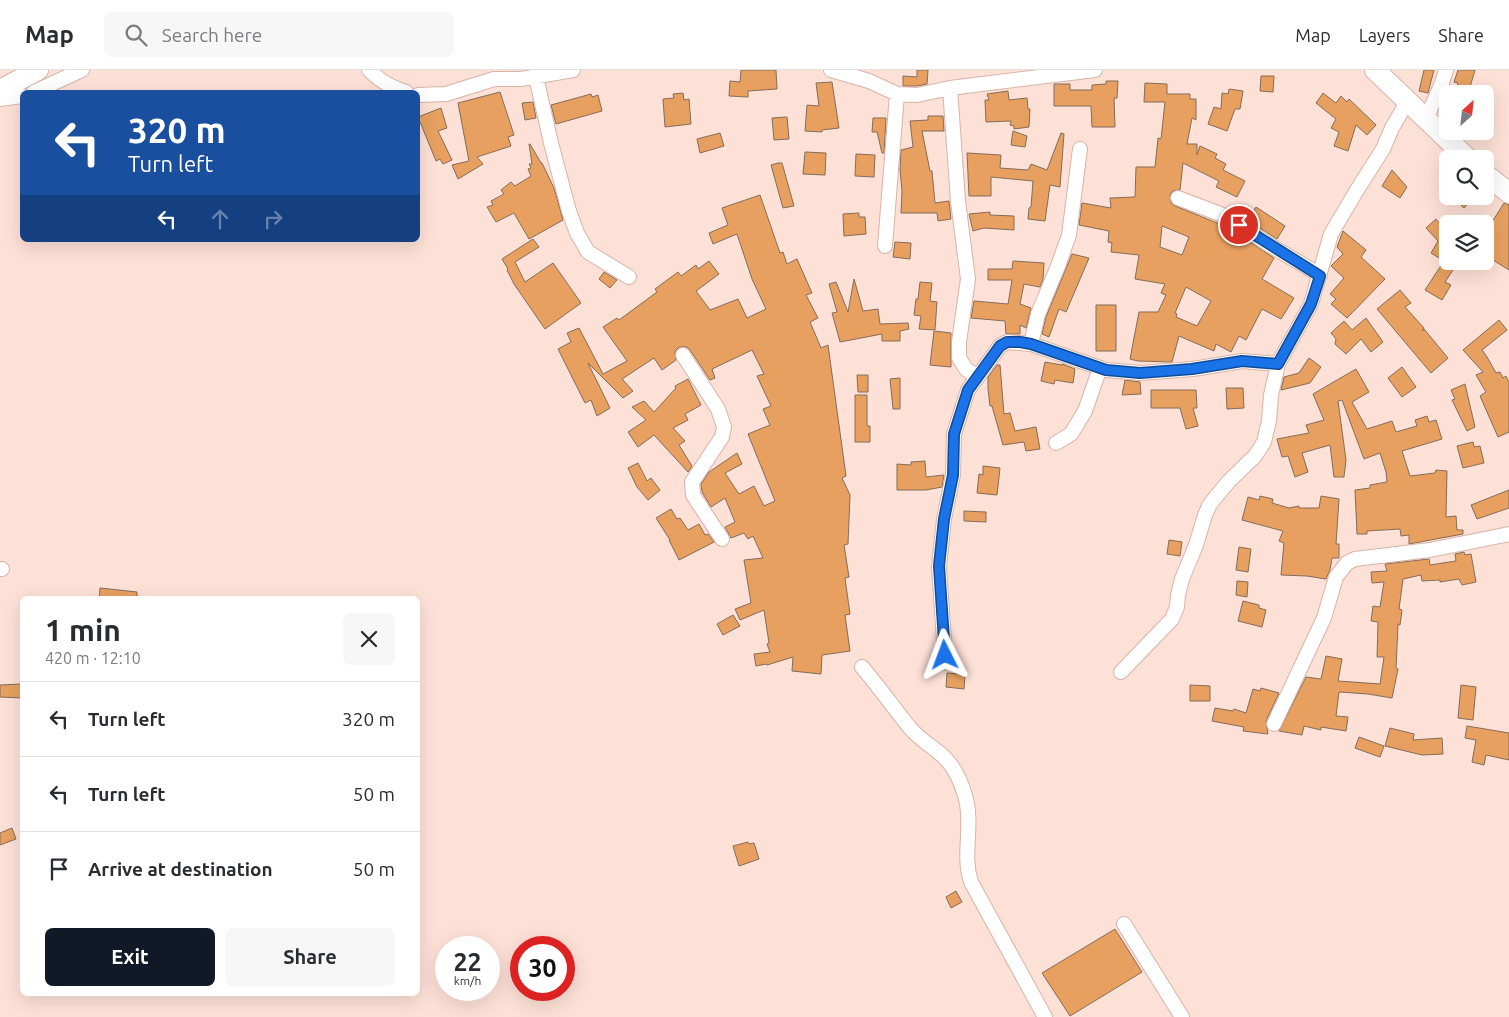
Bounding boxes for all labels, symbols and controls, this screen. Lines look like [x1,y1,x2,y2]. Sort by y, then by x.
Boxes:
search box [104,12,454,57]
text: Map [25,21,74,48]
icon: search [122,21,150,49]
text: Search here [162,24,262,46]
text: Map [1295,25,1331,45]
text: Layers [1359,25,1410,45]
text: Share [1438,25,1484,45]
north arrow [1439,85,1494,140]
map controls [1439,85,1494,270]
icon: left [45,110,110,175]
text: 320 m [128,110,226,150]
button: search [1439,150,1494,205]
text: Turn left [128,151,213,176]
pin [1218,204,1260,246]
icon: left [153,205,181,233]
icon: ahead [206,205,234,233]
icon: right [259,205,287,233]
icon: arrive [1225,211,1253,239]
button: layers [1439,215,1494,270]
text: 1 min [45,613,121,647]
button: close [343,613,395,665]
position arrow [918,628,970,680]
text: 420 m · 12:10 [45,649,141,667]
icon: left [45,705,73,733]
text: Turn left [88,708,166,730]
text: 320 m [342,708,395,730]
icon: left [45,780,73,808]
text: Turn left [88,783,166,805]
text: 50 m [353,783,395,805]
icon: arrive [45,855,73,883]
text: Arrive at destination [88,858,273,880]
text: 50 m [353,858,395,880]
button: Exit [45,928,215,986]
button: Share [225,928,395,986]
speed limit sign: 30 [510,936,575,1001]
text: 22 [453,948,482,976]
text: km/h [454,974,481,987]

